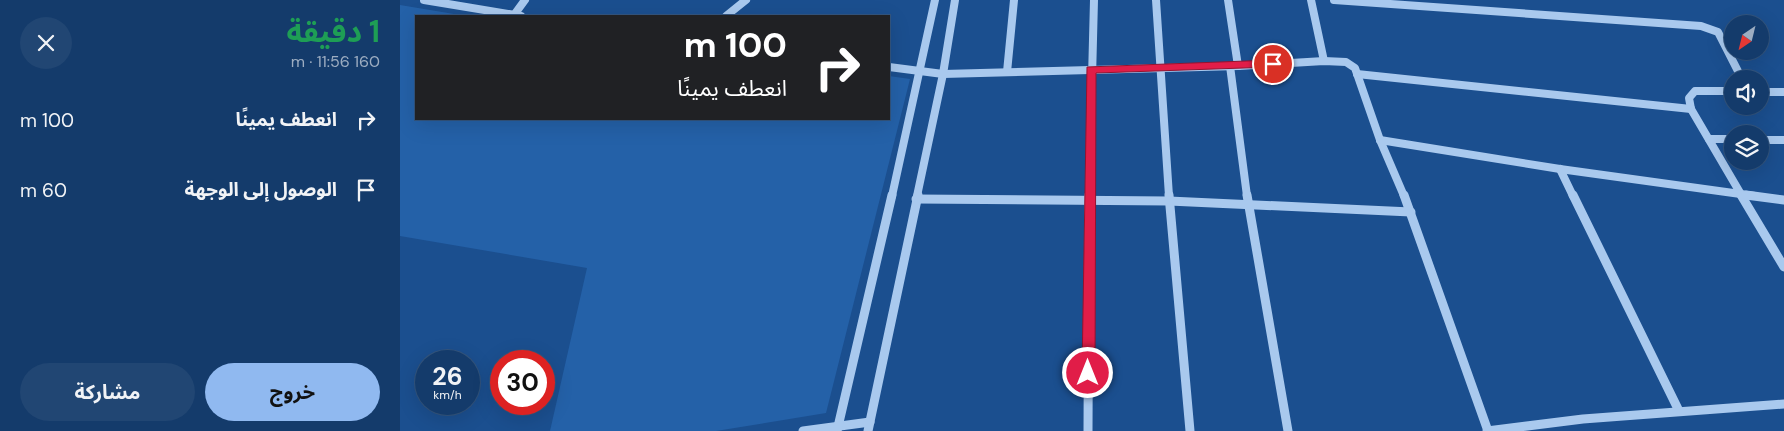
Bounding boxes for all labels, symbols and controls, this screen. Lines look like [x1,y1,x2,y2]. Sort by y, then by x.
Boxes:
text: 1 دقيقة [287,12,380,51]
north arrow [1724,15,1769,60]
map controls [1724,15,1769,170]
button: close [20,17,72,69]
text: 100 m [684,22,787,68]
icon: right [805,35,870,100]
pin [1252,43,1294,85]
icon: arrive [1259,50,1287,78]
text: 160 m · 11:56 [291,51,380,72]
button: sound [1724,70,1769,115]
text: انعطف يمينًا [677,74,787,103]
icon: right [352,106,380,134]
text: انعطف يمينًا [235,107,337,132]
text: 100 m [20,108,74,133]
button: layers [1724,125,1769,170]
icon: arrive [352,176,380,204]
text: الوصول إلى الوجهة [185,177,337,202]
text: 60 m [20,178,67,203]
position arrow [1061,346,1113,398]
speed limit sign: 30 [490,350,555,415]
text: 26 [432,360,463,393]
button: مشاركة [20,363,195,421]
button: خروج [205,363,380,421]
text: km/h [433,387,462,403]

